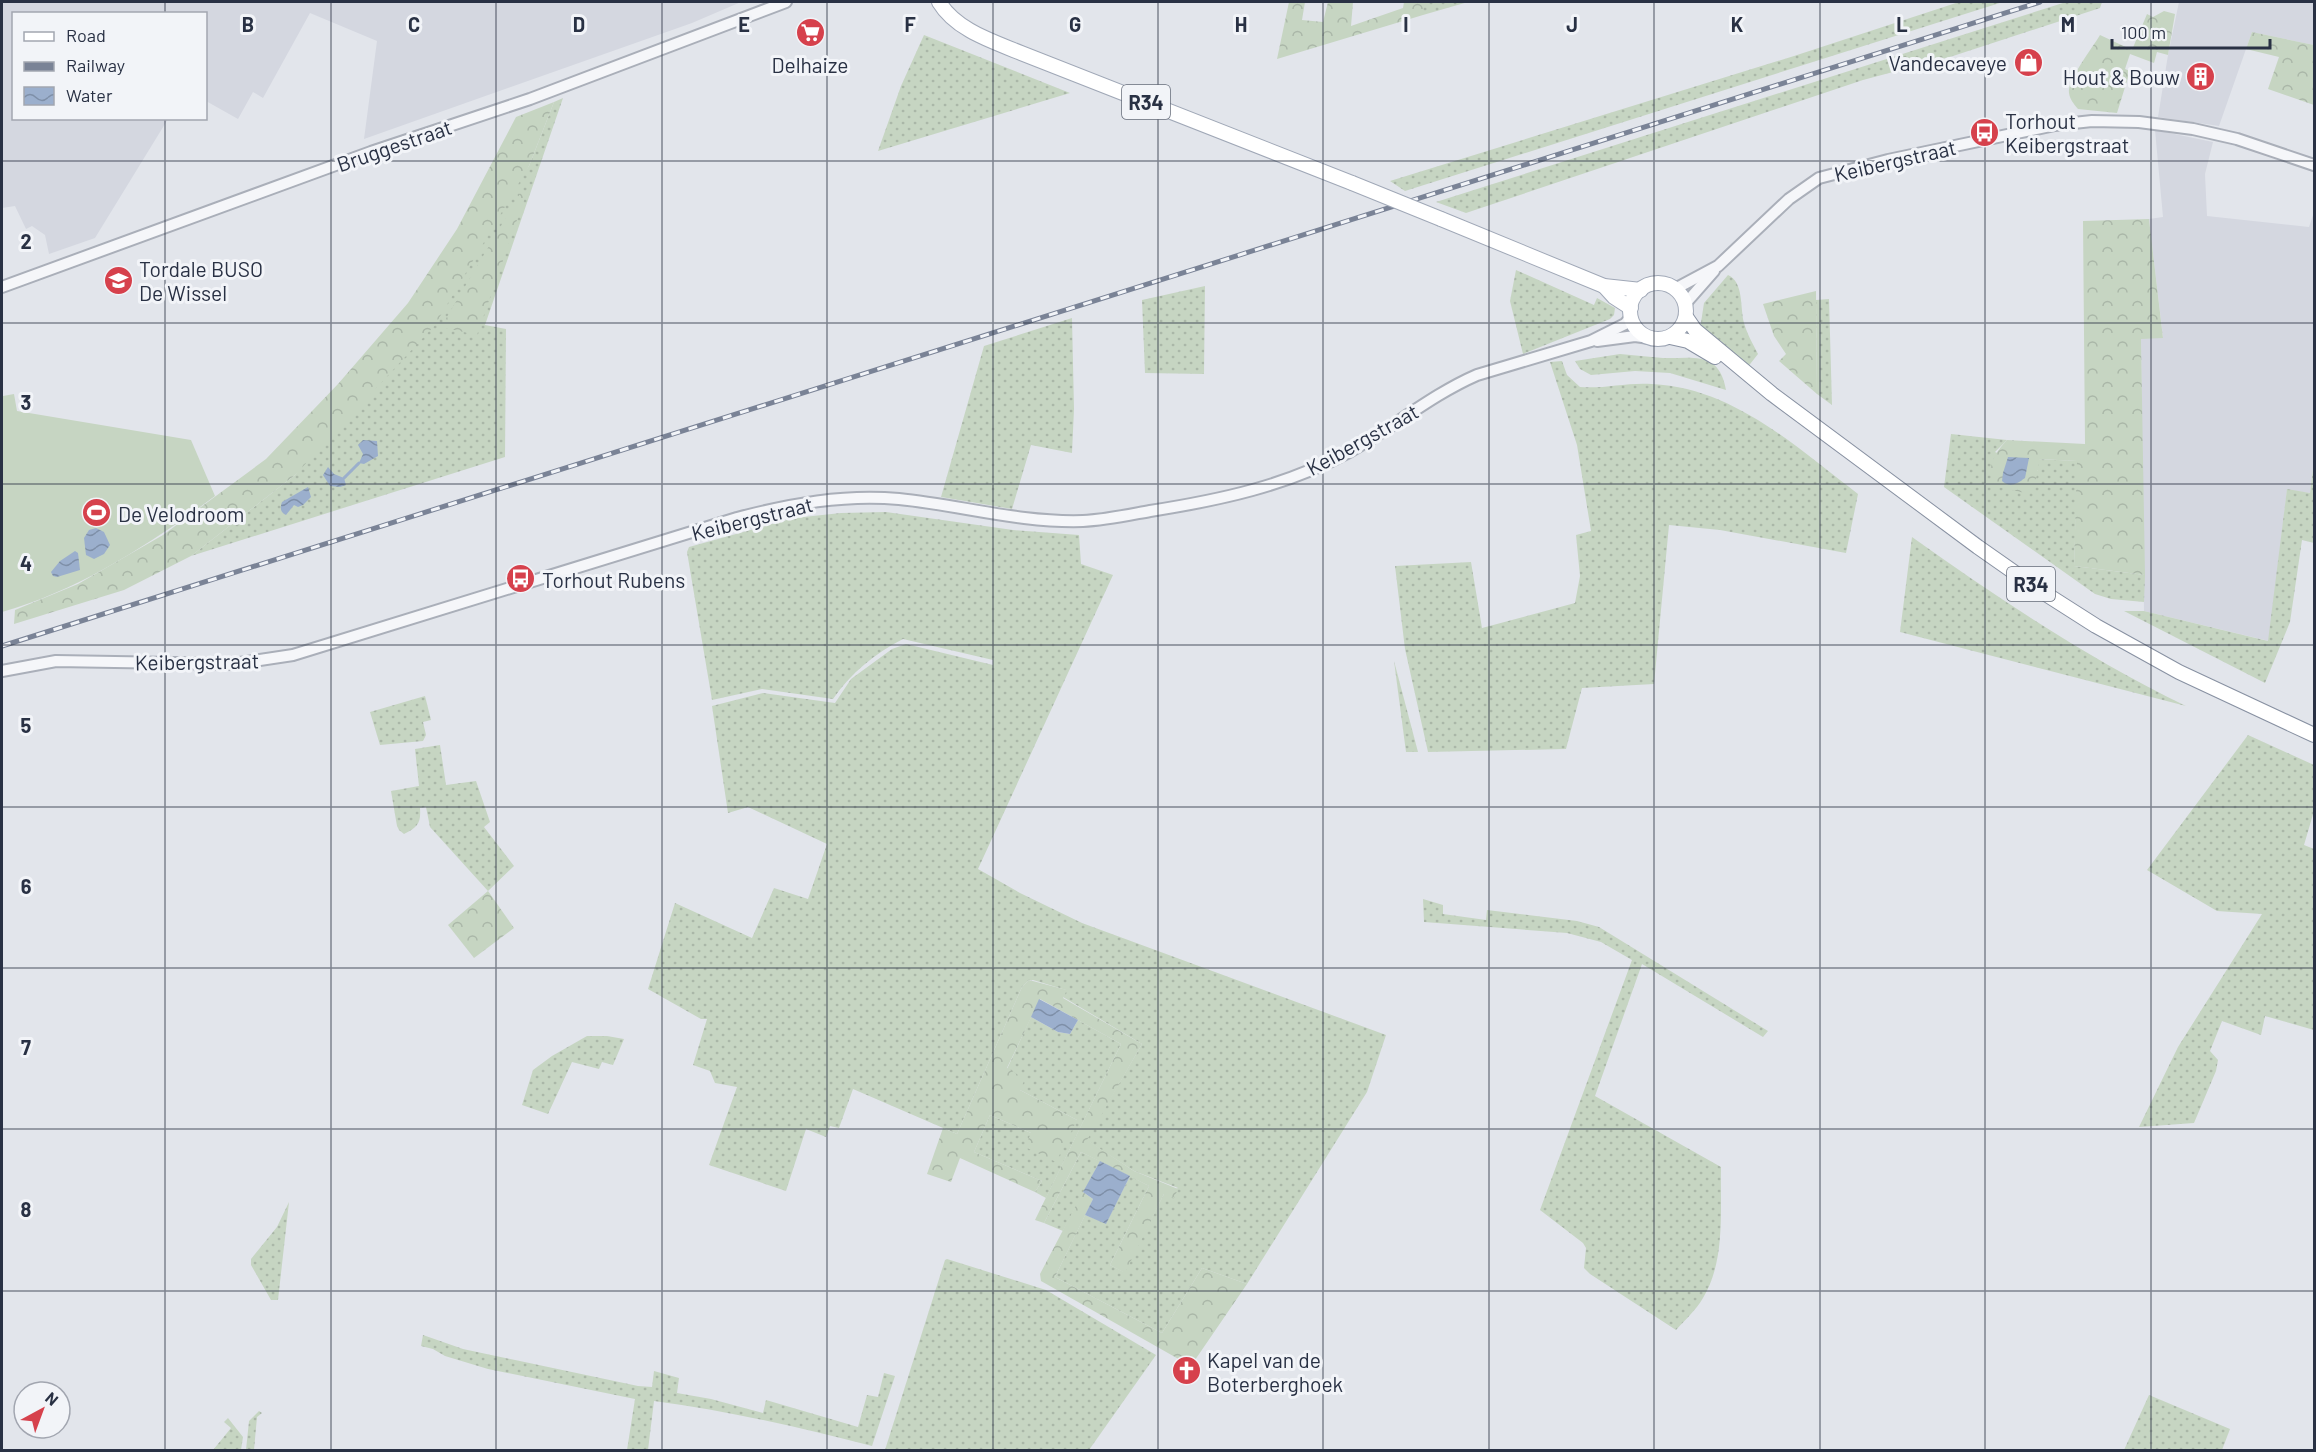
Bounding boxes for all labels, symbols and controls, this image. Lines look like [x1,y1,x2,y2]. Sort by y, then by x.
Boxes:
legend [12,12,207,120]
text: B [242,12,254,36]
text: C [408,12,420,36]
text: D [573,12,585,36]
text: E [738,12,750,36]
text: F [904,12,916,36]
text: G [1069,12,1081,36]
text: H [1235,12,1247,36]
text: I [1403,12,1409,36]
text: J [1566,12,1578,36]
text: K [1731,12,1744,36]
text: L [1896,12,1908,36]
text: M [2061,12,2075,36]
scale bar [2112,12,2270,50]
supermarket icon: Delhaize [794,17,826,49]
text: 100 m [2121,21,2166,43]
text: Road [66,24,106,46]
shop icon: Vandecaveye [2012,46,2044,78]
place label: Vandecaveye [1888,50,2007,75]
place label: Delhaize [772,52,848,77]
text: Railway [66,54,125,76]
building icon: Hout & Bouw [2185,60,2217,92]
place label: Hout & Bouw [2063,64,2180,89]
text: Water [66,84,113,106]
road number: R34 [1122,85,1170,119]
place label: Torhout Keibergstraat [2005,108,2129,157]
street label: Bruggestraat [333,114,455,176]
bus stop icon: Torhout Keibergstraat [1968,116,2000,148]
street label: Keibergstraat [1832,134,1958,186]
text: 2 [20,229,32,253]
place label: Tordale BUSO De Wissel [139,256,263,305]
school or university icon: Tordale BUSO De Wissel [102,264,134,296]
text: 3 [21,390,31,414]
street label: Keibergstraat [1302,398,1422,480]
street label: Keibergstraat [689,491,815,545]
sports icon: De Velodroom [81,497,113,529]
place label: De Velodroom [118,501,244,526]
text: 4 [20,551,32,575]
bus stop icon: Torhout Rubens [505,563,537,595]
place label: Torhout Rubens [542,567,685,592]
road number: R34 [2007,567,2055,601]
street label: Keibergstraat [135,647,259,675]
text: 5 [21,713,32,737]
text: 6 [21,874,32,898]
text: 7 [21,1035,31,1059]
text: 8 [21,1197,32,1221]
place label: Kapel van de Boterberghoek [1207,1347,1343,1396]
church icon: Kapel van de Boterberghoek [1170,1355,1202,1387]
north arrow [12,1380,72,1440]
text: N [42,1388,62,1409]

